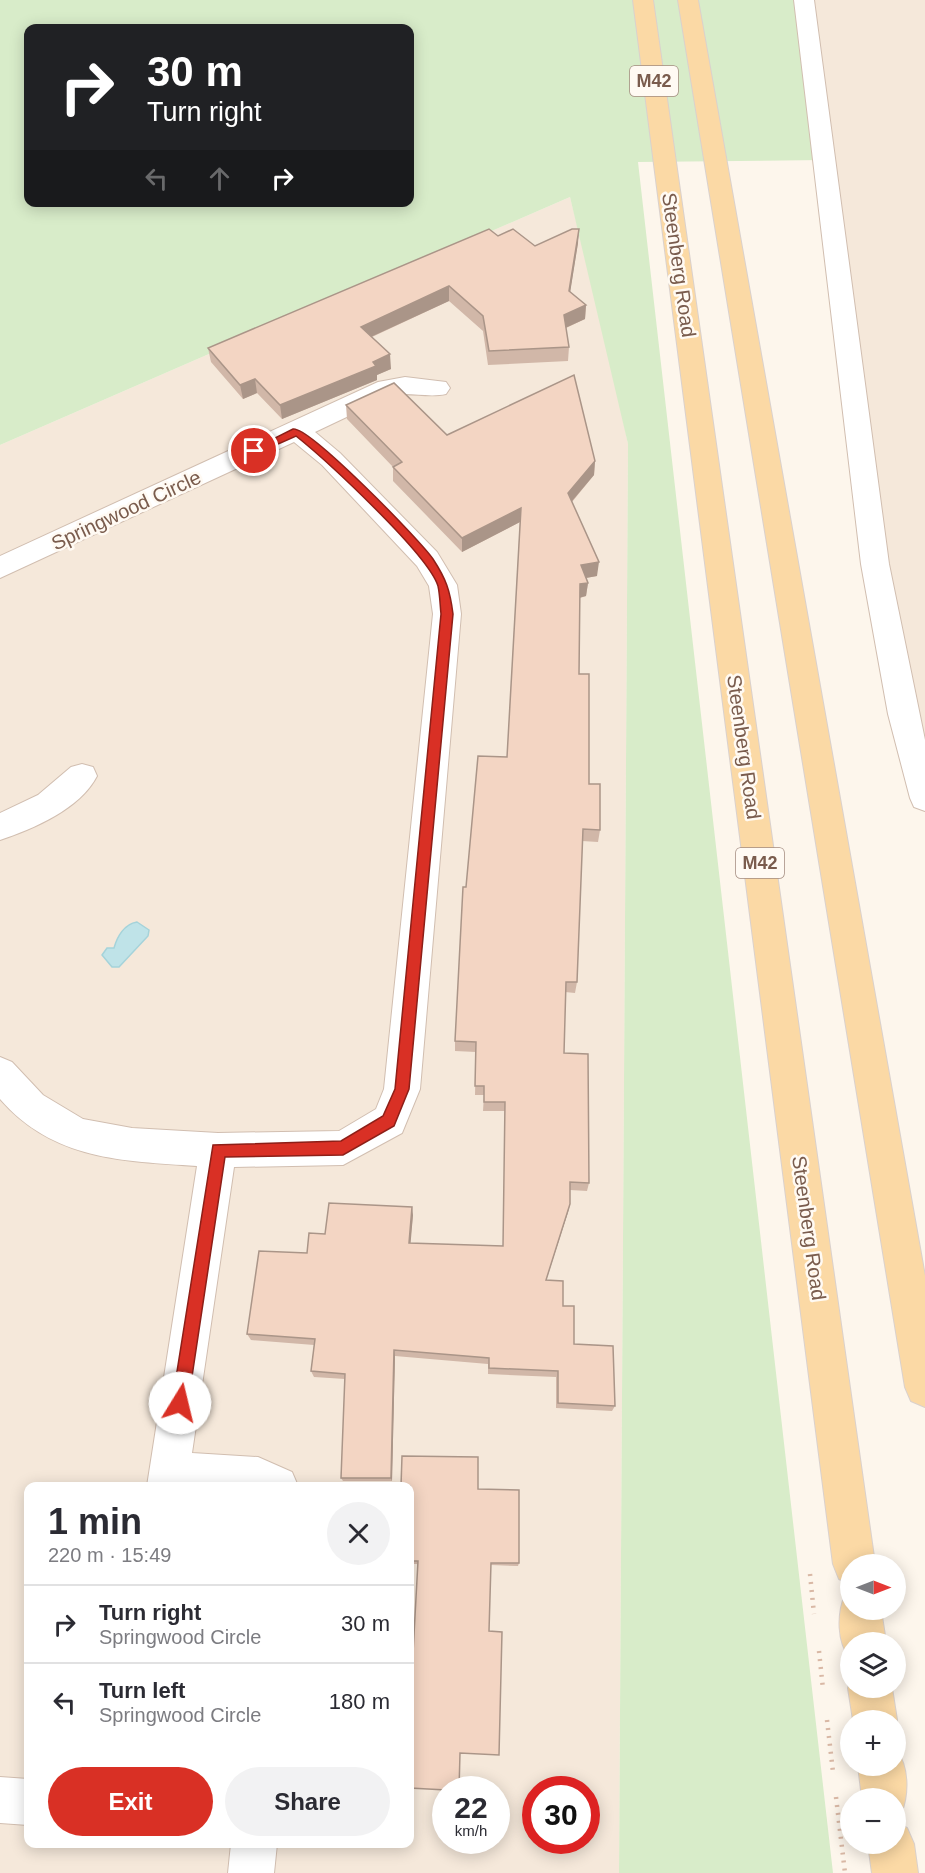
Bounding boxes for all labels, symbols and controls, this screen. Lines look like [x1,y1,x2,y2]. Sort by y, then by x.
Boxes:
icon: right [48,48,126,126]
text: 30 m [147,48,243,95]
road number: M42 [630,66,678,96]
text: Turn right [147,97,262,127]
icon: left [140,162,173,195]
icon: ahead [203,162,236,195]
icon: right [266,162,299,195]
street label: Steenberg Road [658,191,700,339]
pin [228,425,279,476]
icon: arrive [237,434,270,467]
street label: Springwood Circle [48,466,204,554]
street label: Steenberg Road [723,673,765,821]
road number: M42 [736,848,784,878]
street label: Steenberg Road [788,1154,830,1302]
position arrow [148,1371,212,1435]
text: 1 min [48,1501,142,1542]
button: close [327,1502,390,1565]
text: 220 m · 15:49 [48,1544,171,1566]
north arrow [840,1554,906,1620]
map controls [840,1554,906,1854]
text: Turn right [99,1600,201,1625]
icon: right [48,1608,81,1641]
text: 30 m [341,1611,390,1636]
text: Springwood Circle [99,1626,261,1648]
button: layers [840,1632,906,1698]
text: Turn left [99,1678,185,1703]
icon: left [48,1686,81,1719]
text: 180 m [329,1689,390,1714]
text: Springwood Circle [99,1704,261,1726]
button: + [840,1710,906,1776]
button: Exit [48,1767,213,1836]
button: Share [225,1767,390,1836]
speed limit sign: 30 [522,1776,600,1854]
button: − [840,1788,906,1854]
text: 22 [454,1791,488,1824]
text: km/h [455,1822,487,1839]

